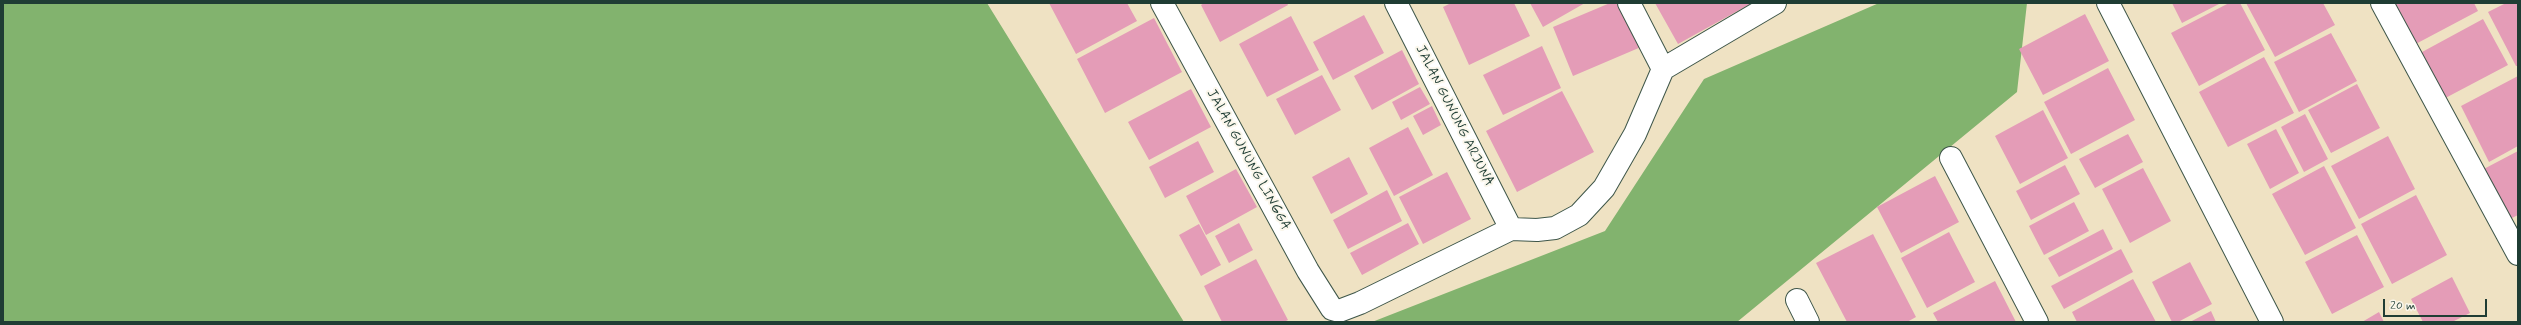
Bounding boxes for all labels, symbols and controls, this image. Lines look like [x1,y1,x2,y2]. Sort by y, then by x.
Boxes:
street label: JALAN GUNUNG ARJUNA [1411,43,1497,189]
street label: JALAN GUNUNG LINGGA [1202,87,1294,233]
scale bar [2385,291,2489,317]
text: 20 m [2390,298,2416,314]

